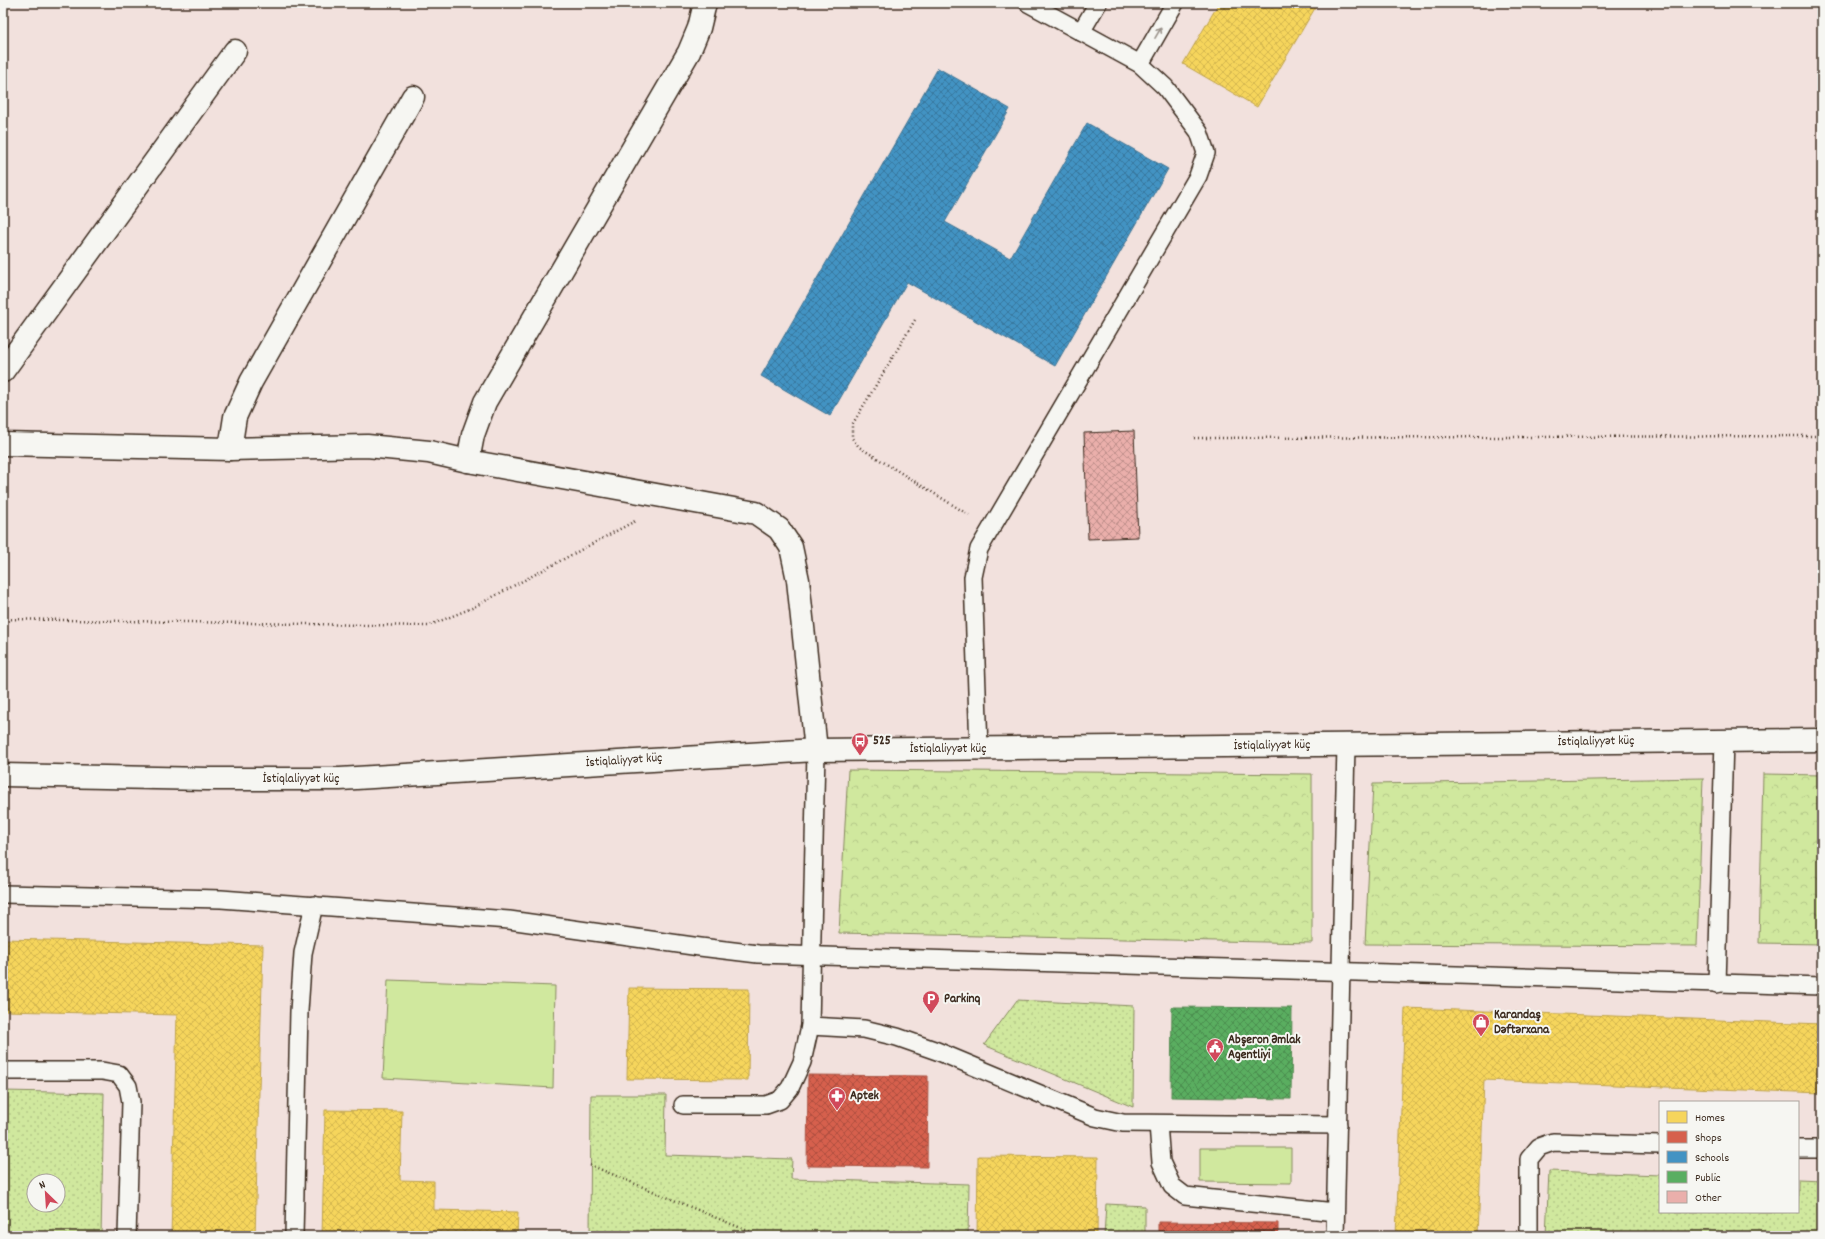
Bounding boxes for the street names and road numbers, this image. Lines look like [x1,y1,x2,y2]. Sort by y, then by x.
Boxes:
street label: İstiqlaliyyət küç [1557,732,1635,752]
street label: İstiqlaliyyət küç [1233,736,1311,756]
street label: İstiqlaliyyət küç [910,740,986,759]
street label: İstiqlaliyyət küç [585,749,663,773]
street label: İstiqlaliyyət küç [263,770,339,789]

